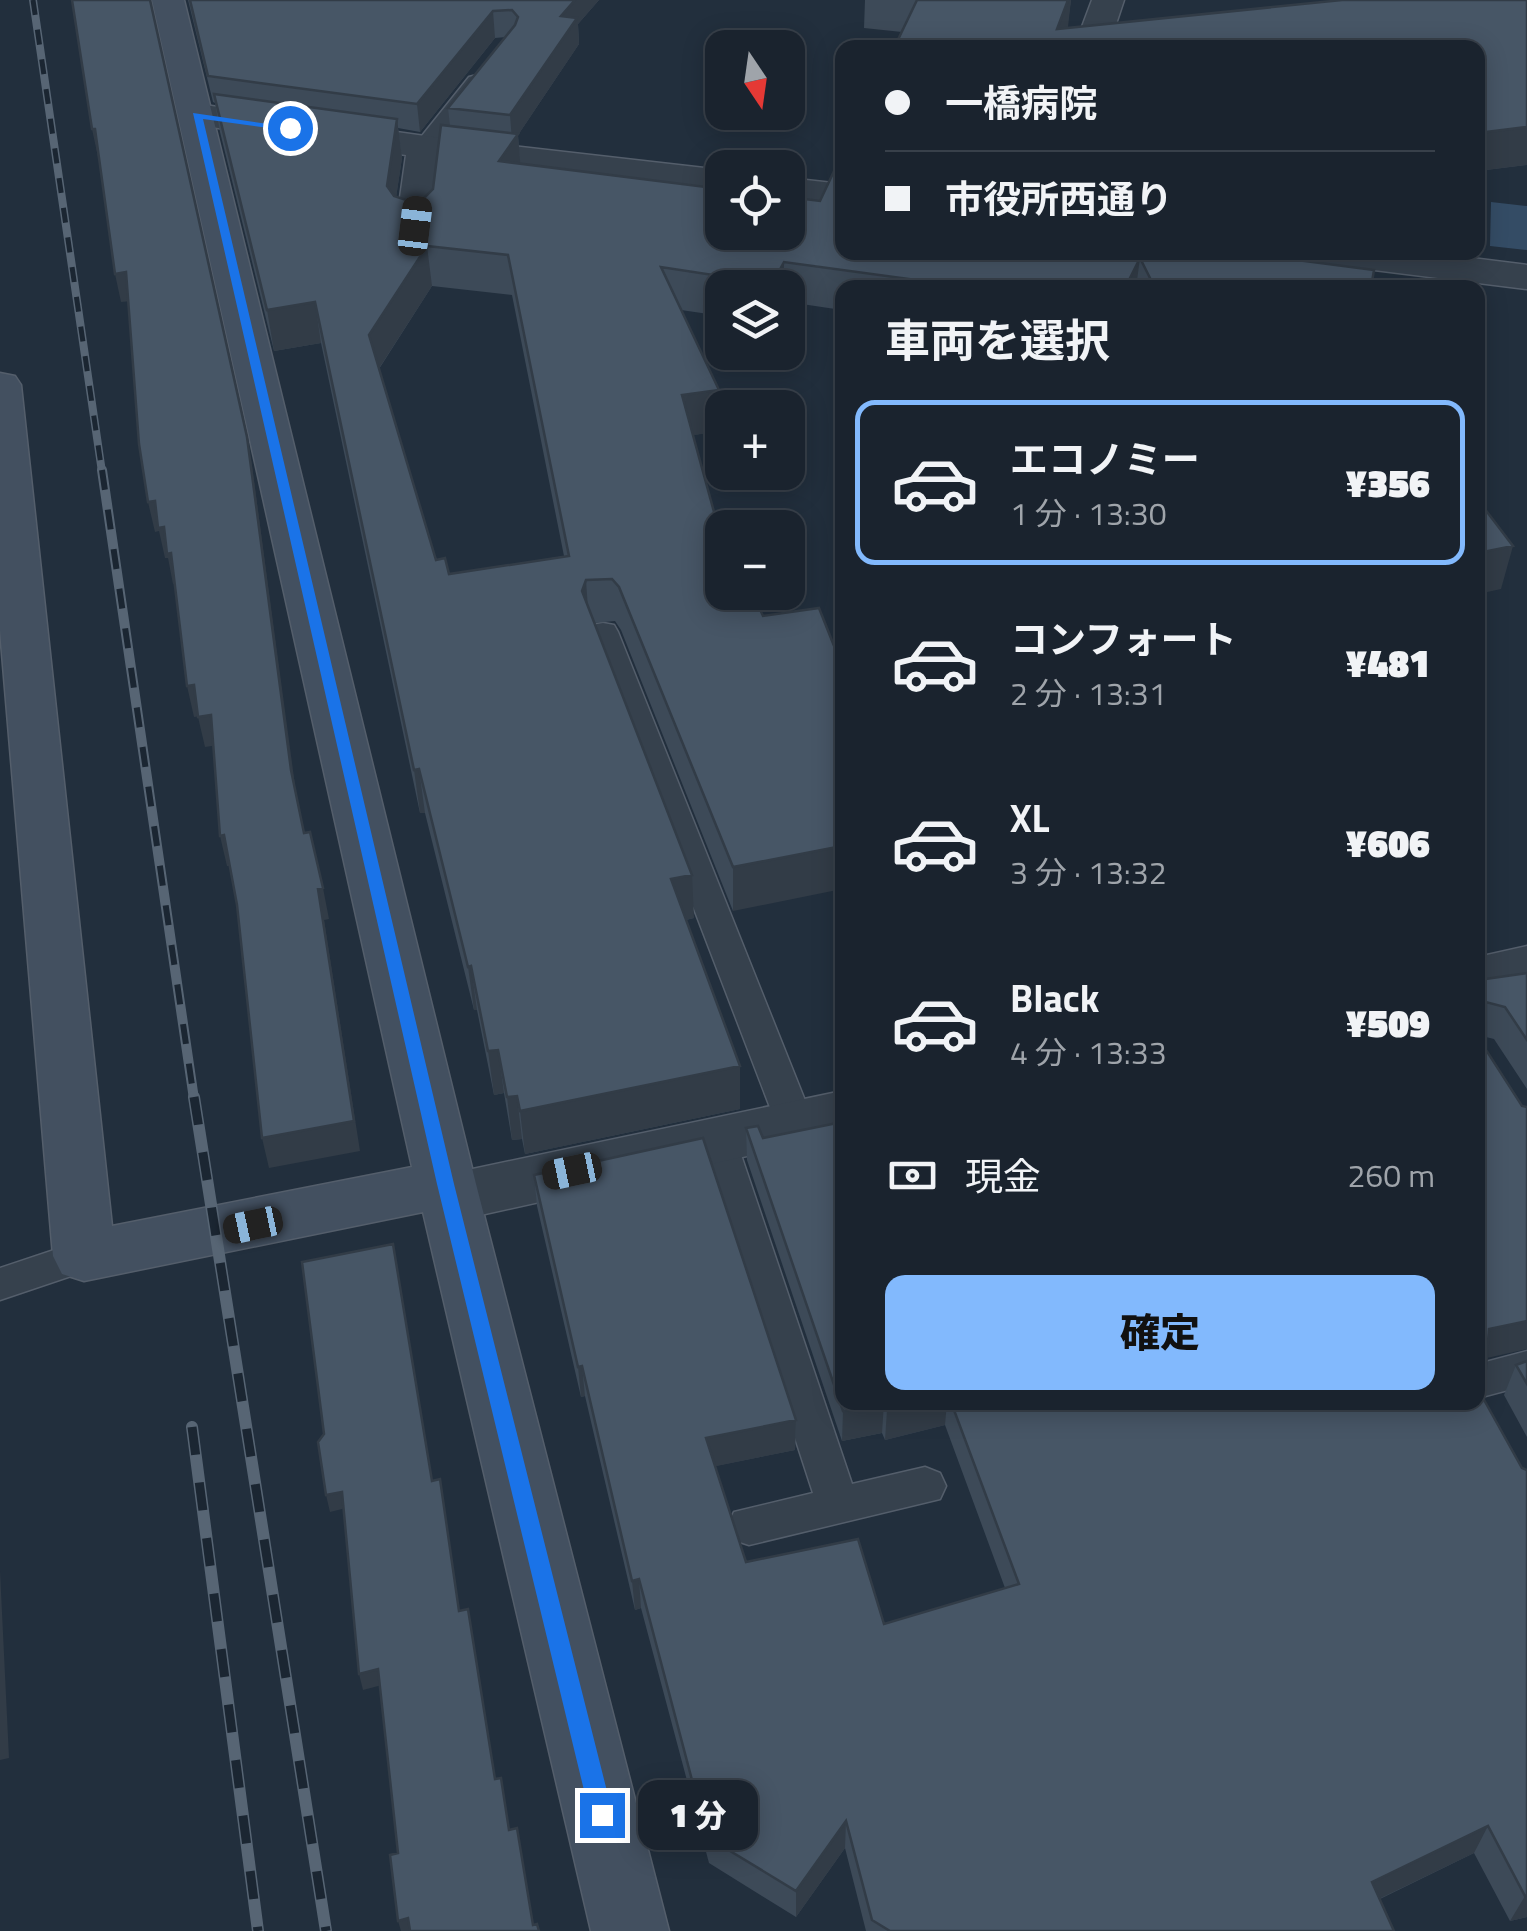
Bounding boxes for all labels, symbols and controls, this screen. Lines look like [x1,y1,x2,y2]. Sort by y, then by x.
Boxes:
north arrow [705,30,805,130]
map controls [705,30,805,610]
text: 一橋病院 [945,74,1097,132]
route start [268,106,313,151]
button: locate [705,150,805,250]
text: 市役所西通り [945,170,1173,228]
car [396,194,434,258]
button: layers [705,270,805,370]
text: 車両を選択 [885,306,1110,374]
button: + [705,390,805,490]
text: エコノミー [1010,430,1200,488]
icon: car [890,438,980,528]
text: ¥356 [1345,454,1430,512]
text: 1 分 · 13:30 [1010,489,1167,537]
button: − [705,510,805,610]
text: コンフォート [1010,610,1237,668]
icon: car [890,618,980,708]
text: ¥481 [1345,634,1430,692]
text: 2 分 · 13:31 [1010,669,1167,717]
text: XL [1010,789,1050,847]
icon: car [890,798,980,888]
text: ¥606 [1345,814,1430,872]
text: 3 分 · 13:32 [1010,848,1167,896]
text: Black [1010,969,1099,1027]
icon: car [890,978,980,1068]
text: ¥509 [1345,994,1430,1052]
text: 4 分 · 13:33 [1010,1028,1167,1076]
text: 現金 [965,1147,1041,1205]
icon: cash [885,1148,940,1203]
car [540,1150,604,1192]
text: 260 m [1347,1151,1435,1199]
car [221,1204,285,1246]
button: 確定 [885,1275,1435,1390]
callout: 1 分 [637,1780,757,1850]
text: 1 分 [670,1791,726,1839]
route end [580,1793,625,1838]

